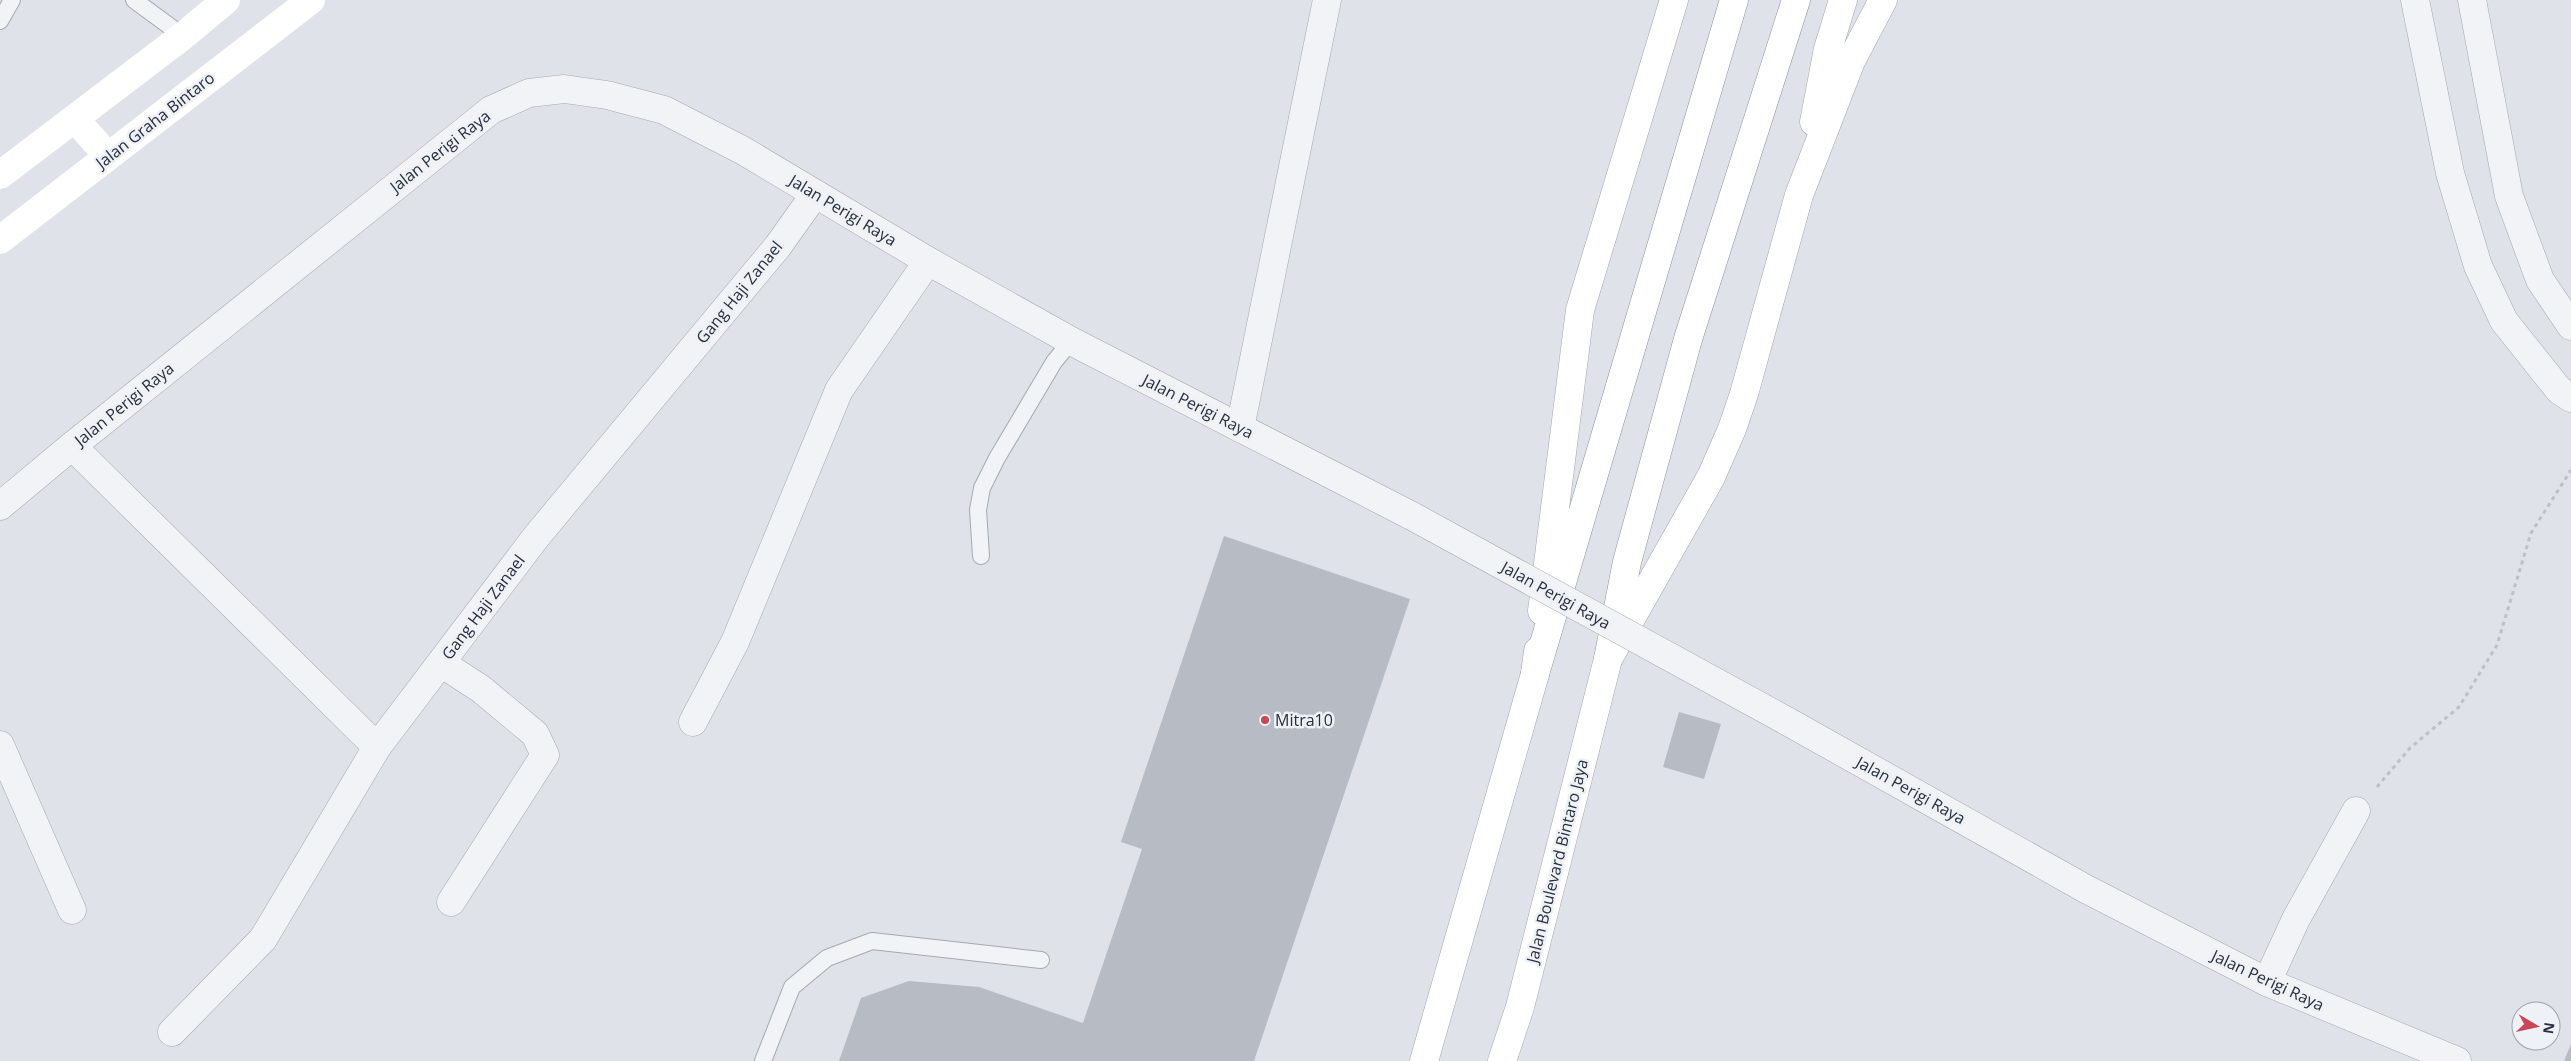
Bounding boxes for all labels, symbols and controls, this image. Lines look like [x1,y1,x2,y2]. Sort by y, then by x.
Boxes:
street label: Jalan Graha Bintaro [90,67,219,175]
street label: Jalan Perigi Raya [384,105,495,198]
street label: Jalan Perigi Raya [783,168,901,251]
street label: Gang Haji Zanael [691,236,787,348]
street label: Jalan Perigi Raya [68,357,178,452]
street label: Jalan Perigi Raya [1137,368,1257,443]
street label: Gang Haji Zanael [436,550,530,664]
street label: Jalan Perigi Raya [1496,555,1615,634]
place label: Mitra10 [1275,709,1333,731]
marker: Mitra10 [1259,714,1271,726]
street label: Jalan Perigi Raya [1851,750,1970,829]
street label: Jalan Boulevard Bintaro Jaya [1521,757,1593,967]
street label: Jalan Perigi Raya [2206,943,2328,1016]
north arrow [2511,1001,2561,1051]
text: N [2539,1021,2560,1035]

